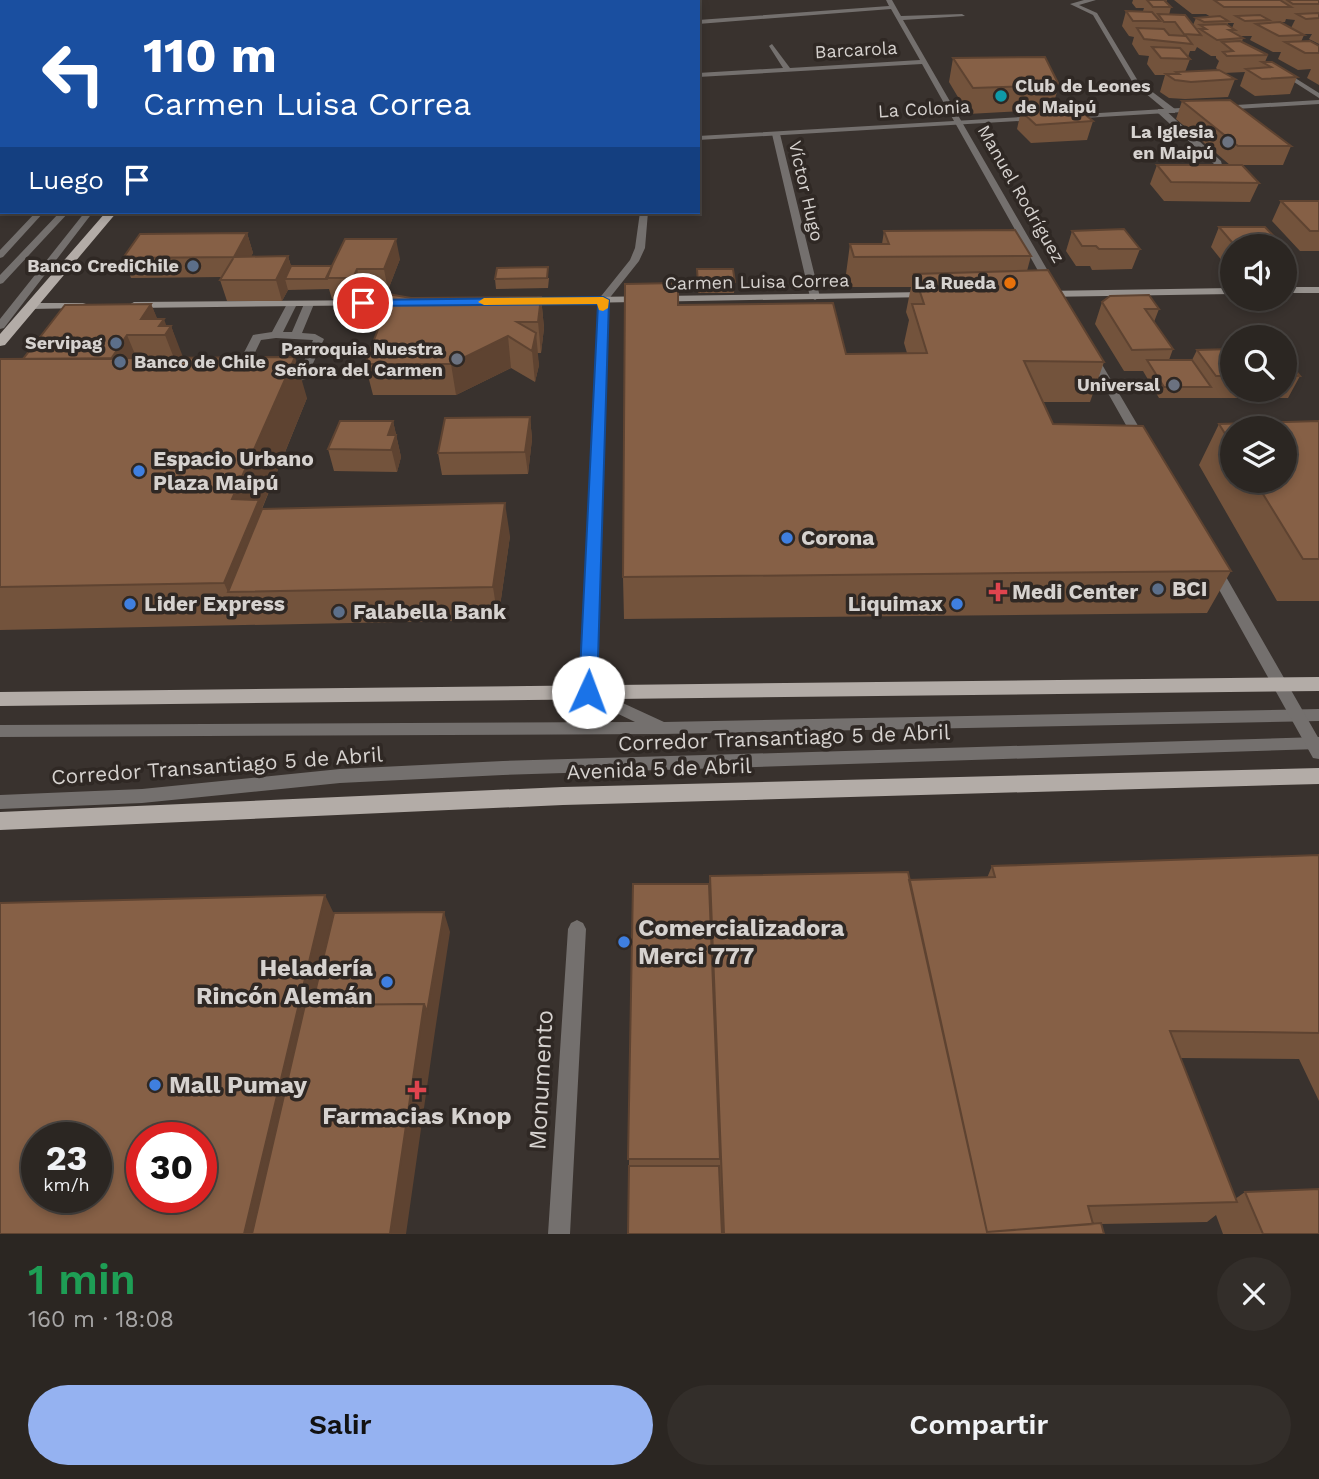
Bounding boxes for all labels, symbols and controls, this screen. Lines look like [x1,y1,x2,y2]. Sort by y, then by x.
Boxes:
text: 110 m [143,26,277,84]
icon: left [28,28,119,119]
street label: Barcarola [814,37,898,62]
place label: Club de Leones de Maipú [1015,75,1151,117]
text: Carmen Luisa Correa [143,85,471,123]
marker: Club de Leones de Maipú [993,88,1009,104]
street label: La Colonia [877,96,971,121]
street label: Manuel Rodríguez [973,121,1069,266]
place label: La Iglesia en Maipú [1130,121,1215,163]
marker: La Iglesia en Maipú [1220,134,1236,150]
street label: Víctor Hugo [785,139,828,243]
icon: arrive [118,161,156,199]
text: Luego [28,165,104,195]
map controls [1220,234,1297,493]
button: sound [1220,234,1297,311]
place label: Banco CrediChile [27,255,179,276]
marker: Banco CrediChile [185,258,201,274]
street label: Carmen Luisa Correa [664,269,850,294]
place label: La Rueda [914,272,997,293]
pin [333,273,393,333]
marker: La Rueda [1002,275,1018,291]
icon: arrive [344,284,382,322]
button: search [1220,325,1297,402]
place label: Servipag [25,332,103,353]
marker: Servipag [108,335,124,351]
place label: Parroquia Nuestra Señora del Carmen [275,338,444,380]
place label: Banco de Chile [134,351,266,372]
marker: Parroquia Nuestra Señora del Carmen [449,351,465,367]
marker: Banco de Chile [112,354,128,370]
place label: Universal [1077,374,1160,395]
marker: Universal [1166,377,1182,393]
button: layers [1220,416,1297,493]
place label: Espacio Urbano Plaza Maipú [153,446,314,495]
marker: Espacio Urbano Plaza Maipú [131,463,147,479]
place label: Corona [801,525,875,550]
marker: Corona [779,530,795,546]
place label: BCI [1172,576,1207,601]
place label: Medi Center [1012,579,1138,604]
marker: BCI [1150,581,1166,597]
marker: Medi Center [990,584,1006,600]
place label: Lider Express [144,591,285,616]
place label: Liquimax [848,591,944,616]
marker: Lider Express [122,596,138,612]
marker: Liquimax [949,596,965,612]
place label: Falabella Bank [353,599,507,624]
marker: Falabella Bank [331,604,347,620]
position arrow [551,655,625,729]
street label: Corredor Transantiago 5 de Abril [617,719,951,756]
street label: Corredor Transantiago 5 de Abril [50,741,384,790]
street label: Avenida 5 de Abril [566,753,752,784]
place label: Comercializadora Merci 777 [638,914,844,970]
marker: Comercializadora Merci 777 [616,934,632,950]
place label: Heladería Rincón Alemán [196,954,373,1010]
marker: Heladería Rincón Alemán [379,974,395,990]
street label: Monumento [523,1009,559,1151]
place label: Mall Pumay [169,1071,308,1099]
marker: Mall Pumay [147,1077,163,1093]
marker: Farmacias Knop [409,1082,425,1098]
place label: Farmacias Knop [322,1102,512,1130]
speed limit sign: 30 [126,1122,217,1213]
text: 23 [46,1137,87,1179]
text: km/h [43,1174,90,1195]
text: 1 min [28,1255,136,1304]
button: close [1217,1257,1291,1331]
text: 160 m · 18:08 [28,1306,174,1333]
button: Salir [28,1385,653,1465]
button: Compartir [667,1385,1291,1465]

